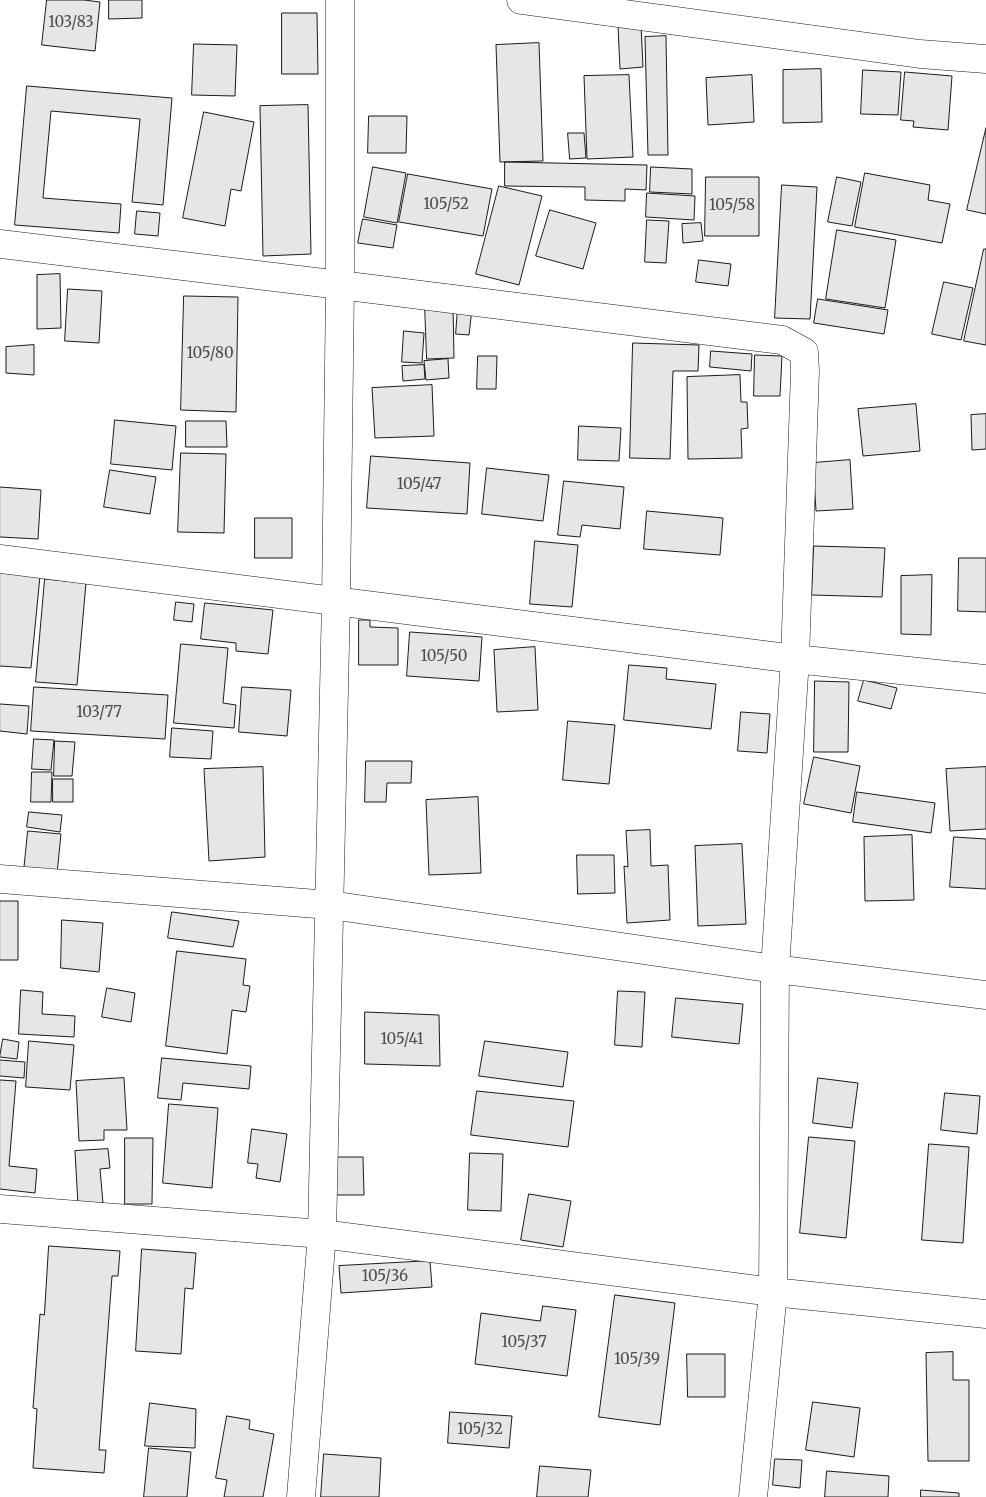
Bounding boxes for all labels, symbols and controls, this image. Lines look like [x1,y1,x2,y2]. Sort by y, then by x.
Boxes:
house number: 103/83 [48,14,94,32]
house number: 105/52 [423,196,469,214]
house number: 105/58 [709,197,755,215]
house number: 105/80 [186,345,234,363]
house number: 105/47 [397,476,441,494]
house number: 105/50 [421,648,467,666]
house number: 103/77 [76,704,122,722]
house number: 105/41 [380,1031,424,1049]
house number: 105/36 [362,1268,408,1286]
house number: 105/37 [501,1334,547,1352]
house number: 105/39 [614,1351,660,1369]
house number: 105/32 [457,1421,503,1439]

